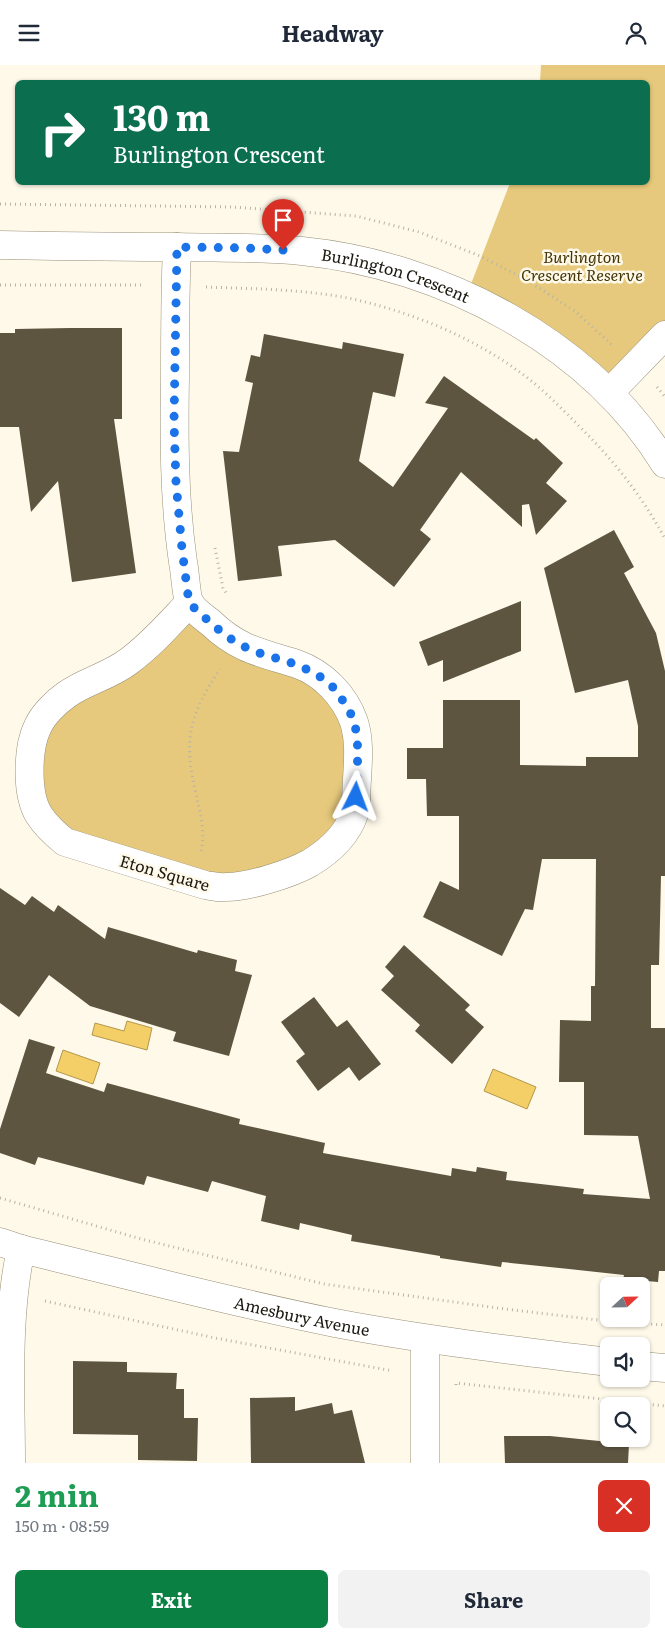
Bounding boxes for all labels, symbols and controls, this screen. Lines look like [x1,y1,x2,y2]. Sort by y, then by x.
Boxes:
text: Headway [281,16,384,49]
icon: menu [15,19,43,47]
icon: person [622,19,650,47]
text: 130 m [113,90,210,142]
icon: right [30,100,95,165]
text: Burlington Crescent [113,137,325,170]
pin [262,199,304,250]
icon: arrive [269,206,297,234]
street label: Burlington Crescent [320,241,474,308]
park label: Burlington Crescent Reserve [521,244,643,286]
position arrow [329,770,381,822]
street label: Eton Square [117,848,213,896]
north arrow [600,1277,650,1327]
map controls [600,1277,650,1447]
street label: Amesbury Avenue [232,1290,372,1341]
button: sound [600,1337,650,1387]
button: search [600,1397,650,1447]
text: 2 min [15,1472,99,1516]
button: close [598,1480,650,1532]
text: 150 m · 08:59 [15,1513,109,1537]
button: Exit [15,1570,328,1628]
button: Share [338,1570,650,1628]

